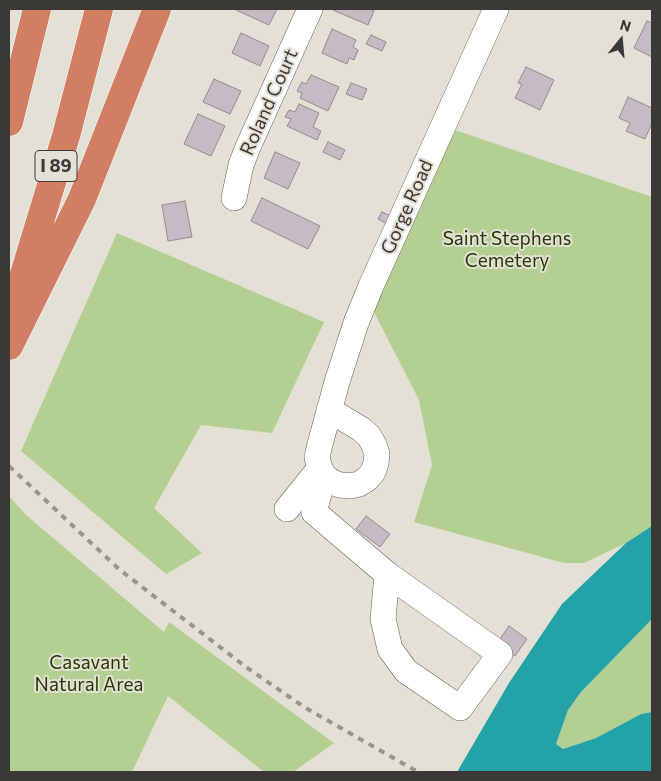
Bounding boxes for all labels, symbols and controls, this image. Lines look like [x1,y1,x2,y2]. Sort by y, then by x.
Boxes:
north arrow [596,15,646,65]
text: N [618,16,633,35]
street label: Roland Court [235,45,303,159]
road number: I 89 [35,150,77,182]
street label: Gorge Road [376,156,438,258]
park label: Saint Stephens Cemetery [443,228,571,272]
park label: Casavant Natural Area [35,652,143,696]

